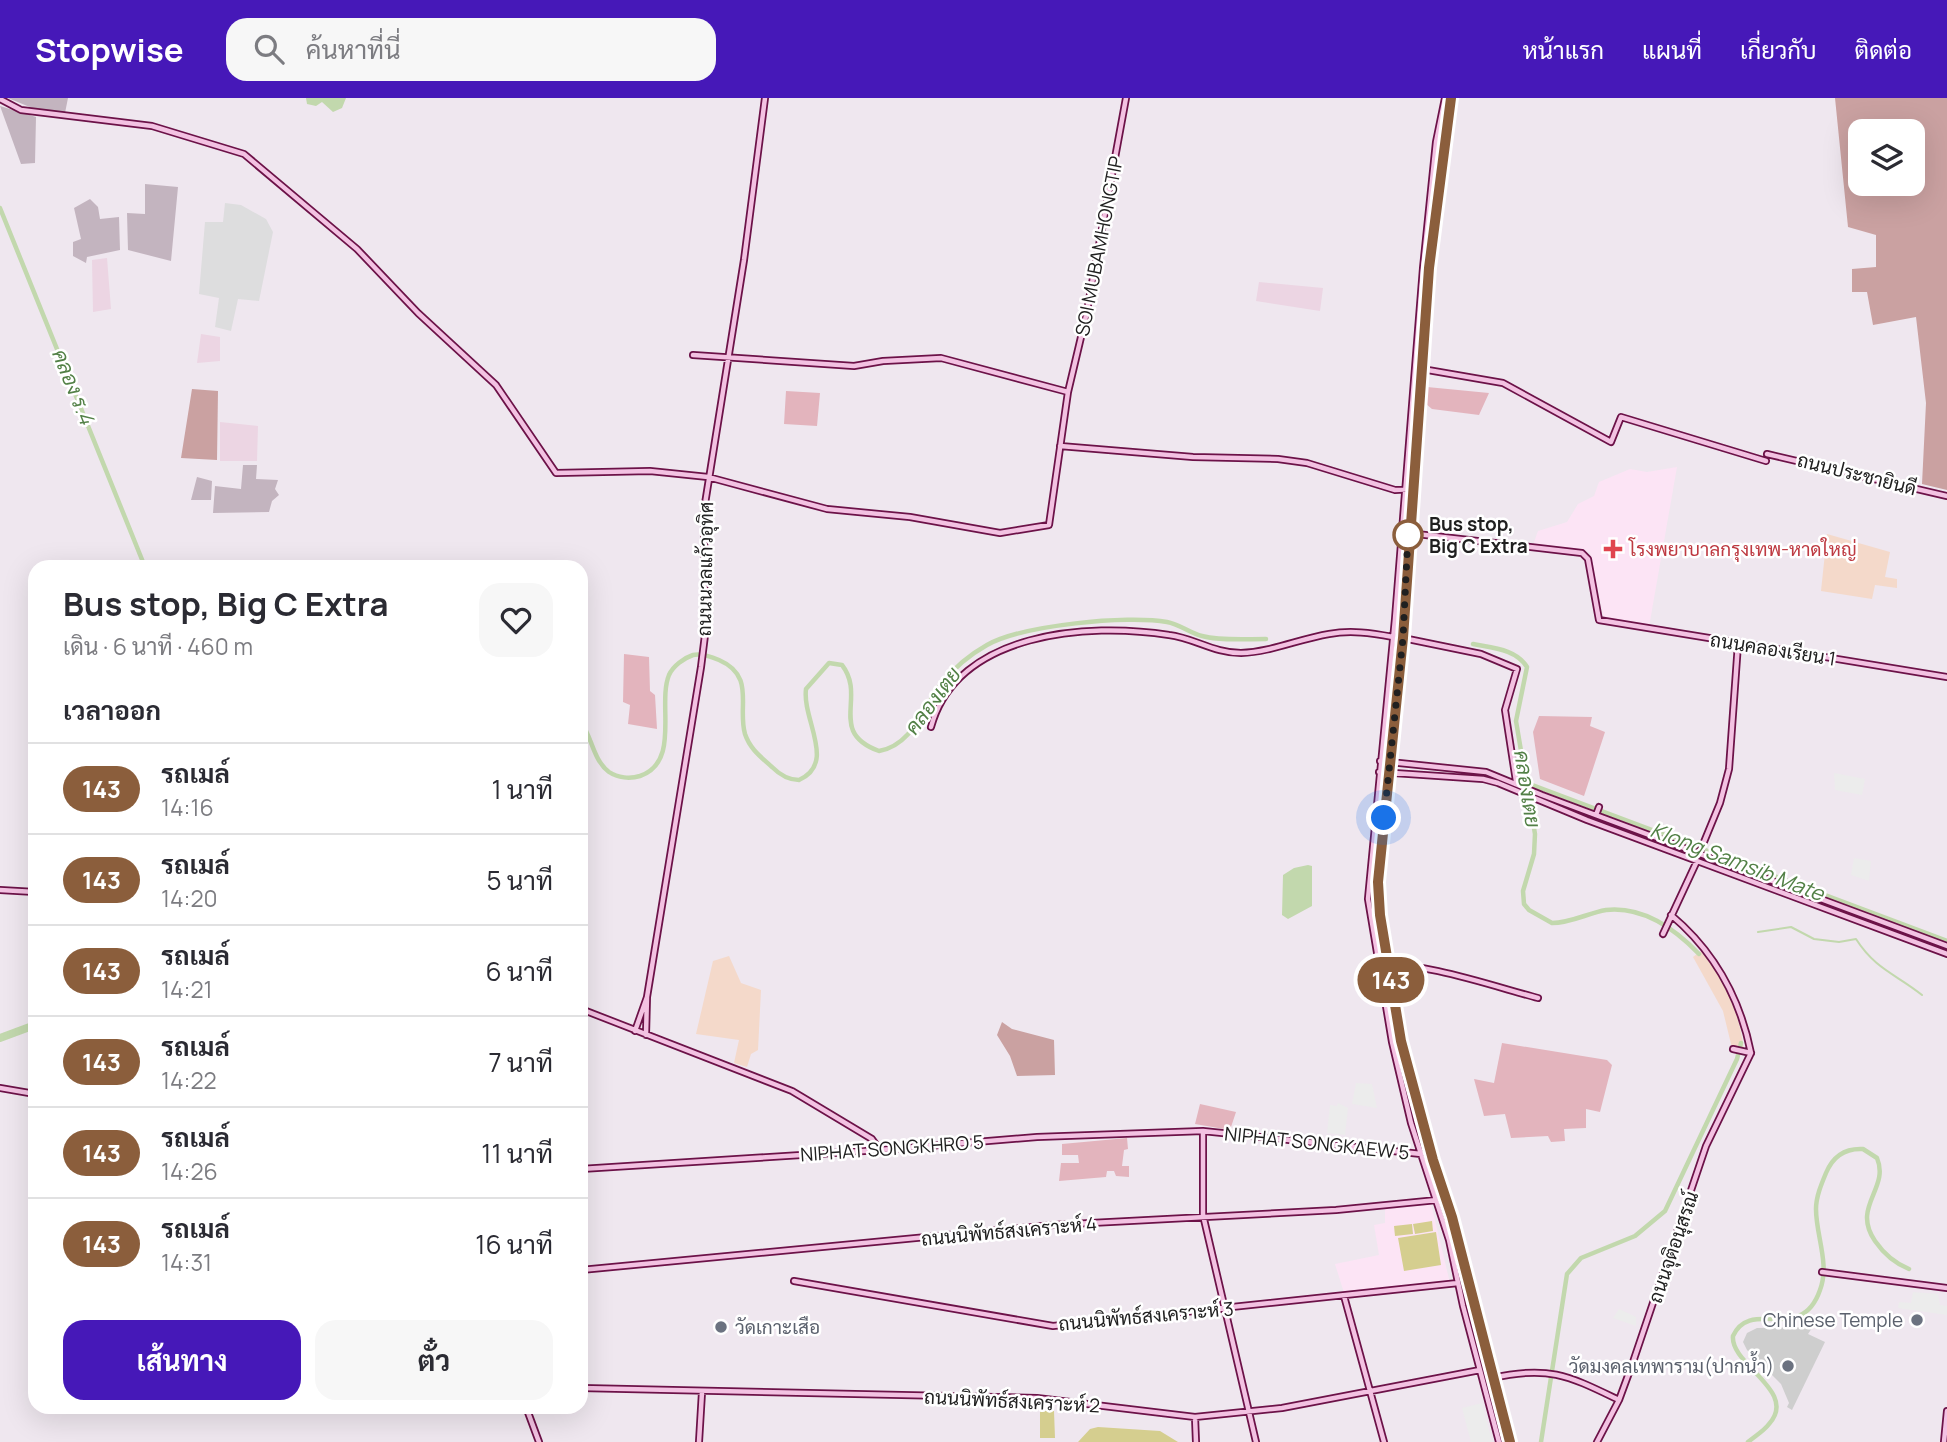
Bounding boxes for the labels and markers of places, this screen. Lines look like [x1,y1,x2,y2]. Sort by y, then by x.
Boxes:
place label: Bus stop, Big C Extra [1429,511,1528,559]
marker: Bus stop, Big C Extra [1393,520,1423,550]
place label: โรงพยาบาลกรุงเทพ-หาดใหญ่ [1628,536,1857,562]
marker: โรงพยาบาลกรุงเทพ-หาดใหญ่ [1603,539,1623,559]
place label: Chinese Temple [1763,1307,1903,1333]
marker: Chinese Temple [1909,1312,1925,1328]
place label: วัดเกาะเสือ [735,1314,820,1340]
marker: วัดเกาะเสือ [713,1319,729,1335]
place label: วัดมงคลเทพาราม(ปากน้ำ) [1569,1351,1774,1379]
marker: วัดมงคลเทพาราม(ปากน้ำ) [1780,1358,1796,1374]

